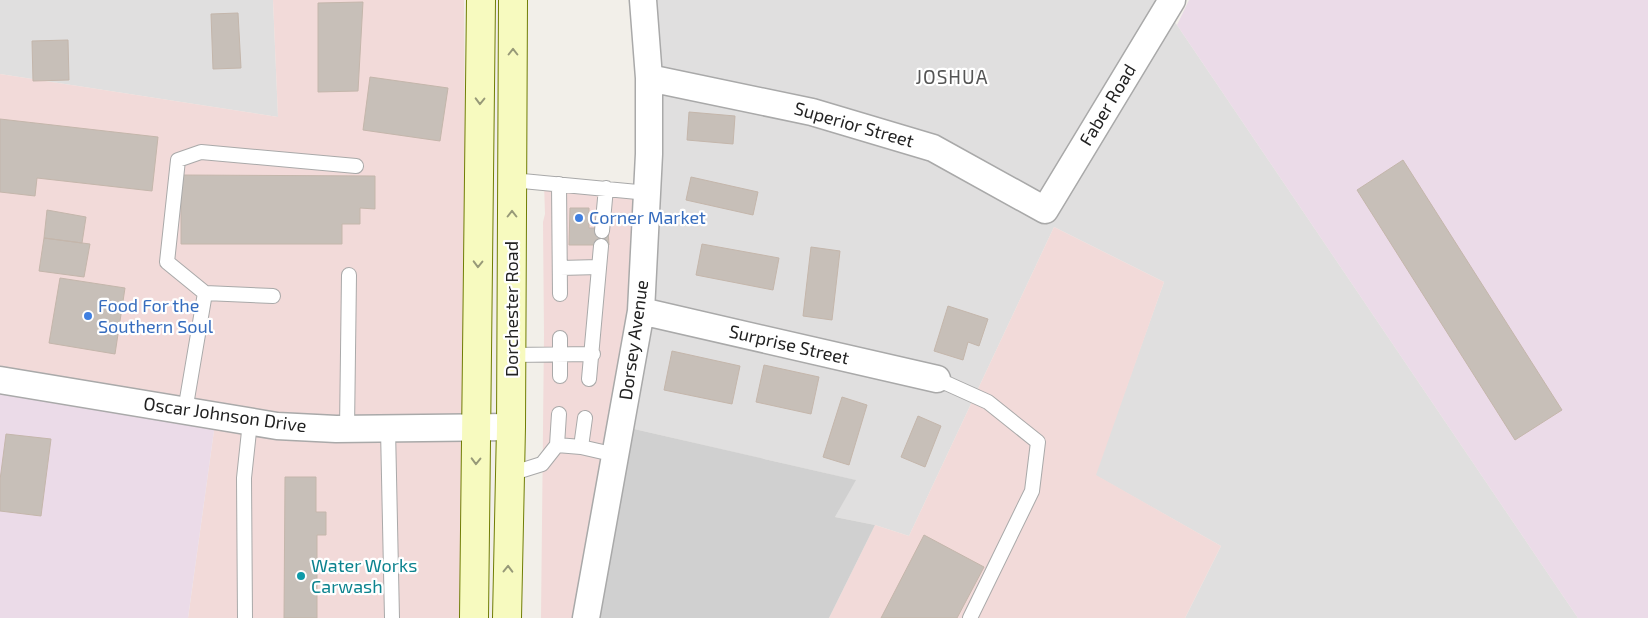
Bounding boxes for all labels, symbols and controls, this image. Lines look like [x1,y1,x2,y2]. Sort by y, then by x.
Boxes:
one-way arrow [508,48,518,56]
street label: Faber Road [1074,60,1140,149]
district label: JOSHUA [916,65,988,88]
street label: Superior Street [792,96,917,152]
one-way arrow [475,98,485,105]
place label: Corner Market [589,206,706,228]
one-way arrow [507,210,517,218]
marker: Corner Market [573,212,585,224]
street label: Dorchester Road [500,241,522,377]
one-way arrow [473,260,483,268]
street label: Dorsey Avenue [614,278,652,401]
place label: Food For the Southern Soul [98,294,214,337]
marker: Food For the Southern Soul [82,310,94,322]
street label: Surprise Street [727,320,852,369]
street label: Oscar Johnson Drive [142,392,308,436]
one-way arrow [471,458,481,465]
place label: Water Works Carwash [311,554,417,597]
one-way arrow [503,565,513,573]
marker: Water Works Carwash [295,570,307,582]

